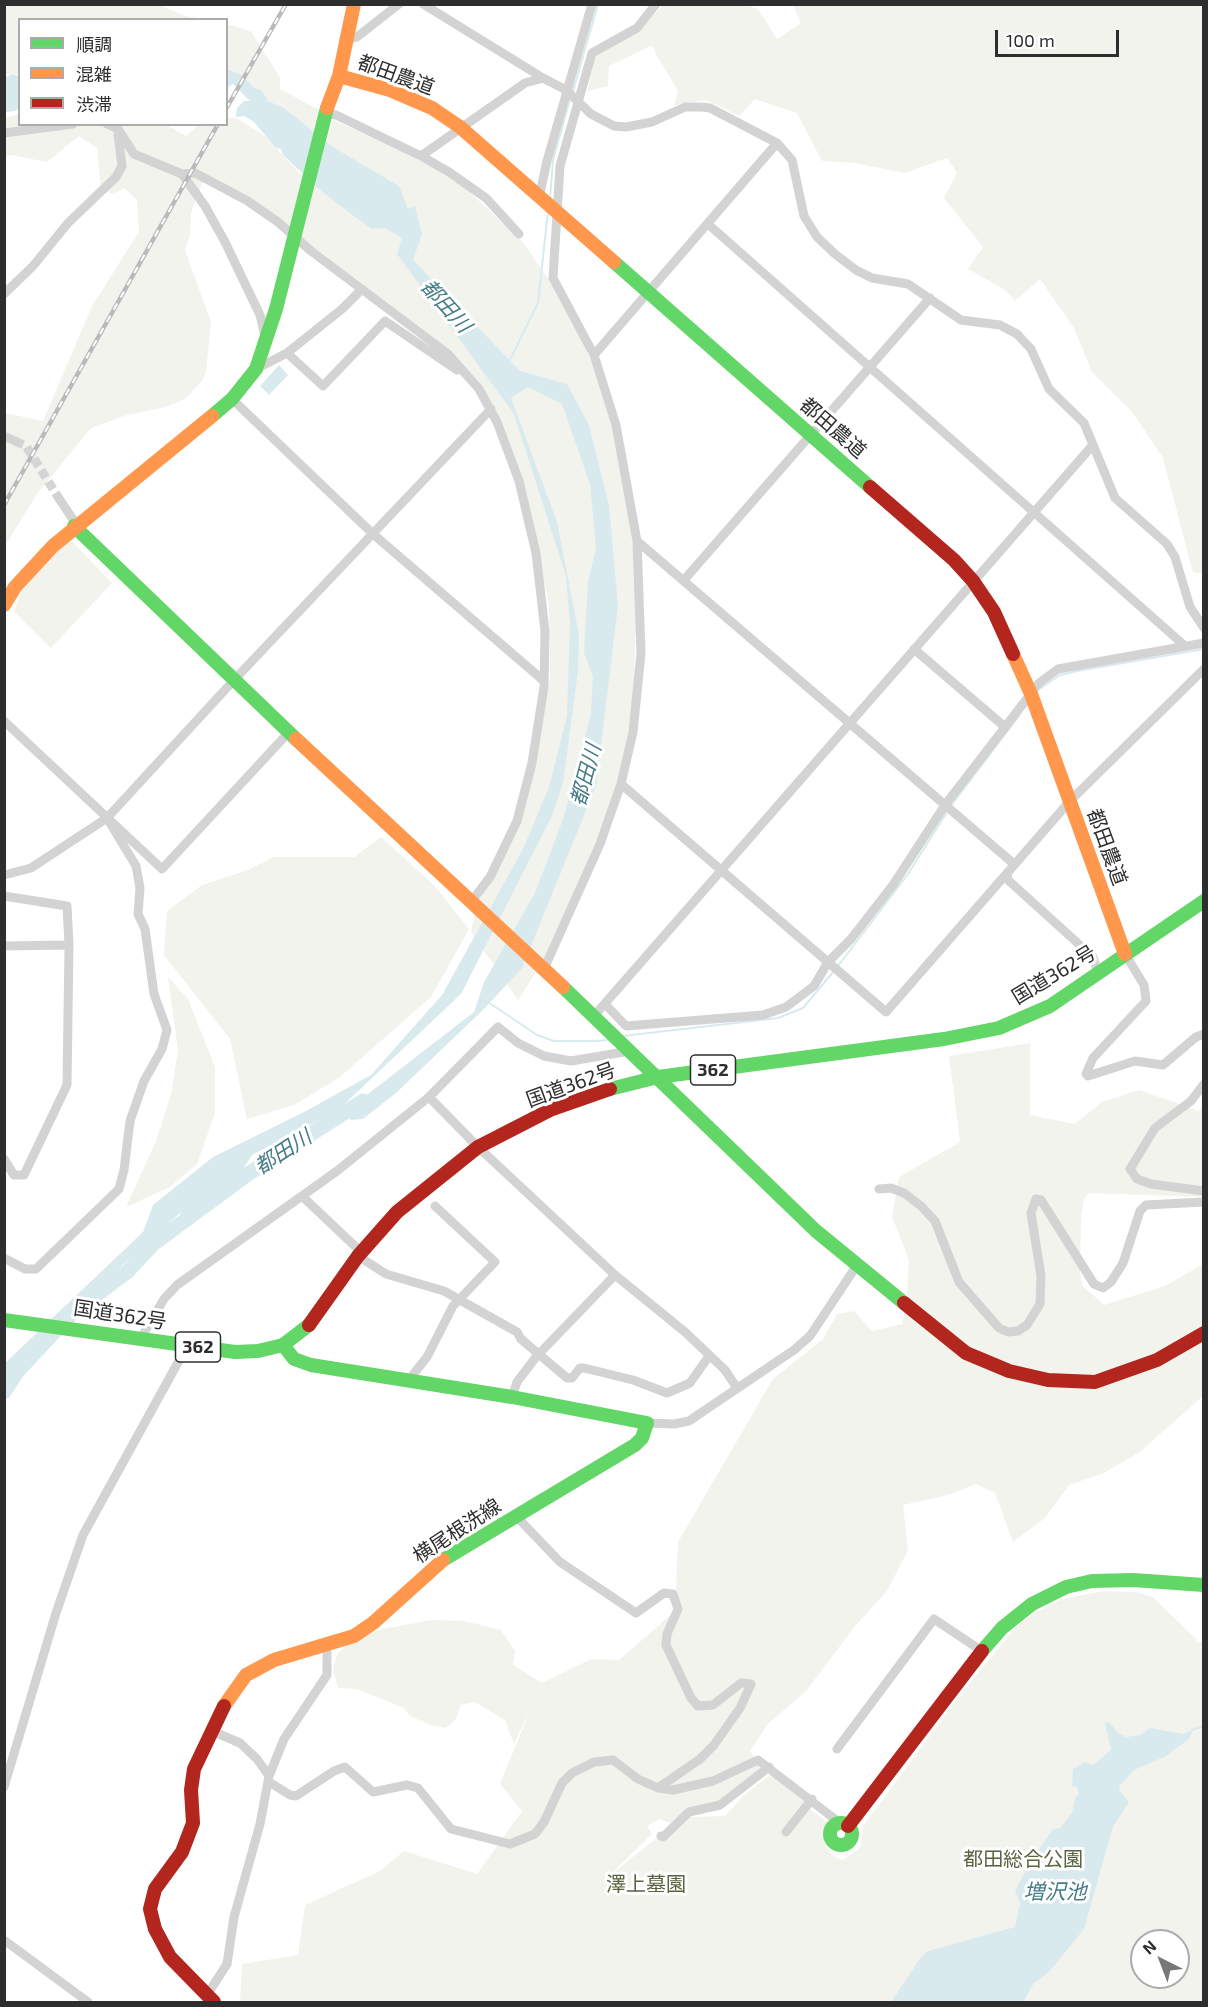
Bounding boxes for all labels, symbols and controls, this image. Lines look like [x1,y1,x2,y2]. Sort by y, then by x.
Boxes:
legend [18,18,228,126]
scale bar [998,18,1122,56]
text: 100 m [1006,29,1055,51]
text: 順調 [76,33,112,55]
street label: 都田農道 [354,50,438,100]
text: 混雑 [76,63,112,85]
text: 渋滞 [76,93,112,115]
water label: 都田川 [416,274,476,338]
street label: 都田農道 [795,393,871,463]
water label: 都田川 [566,741,606,809]
street label: 都田農道 [1082,805,1132,889]
street label: 国道362号 [1008,941,1100,1009]
road number: 362 [690,1055,736,1085]
street label: 国道362号 [523,1058,619,1112]
water label: 都田川 [250,1124,316,1180]
street label: 国道362号 [72,1296,168,1334]
road number: 362 [176,1332,220,1362]
street label: 横尾根洗線 [409,1494,505,1568]
park label: 都田総合公園 [963,1847,1083,1871]
park label: 澤上墓園 [606,1872,686,1896]
water label: 増沢池 [1024,1879,1086,1905]
north arrow [1130,1929,1190,1989]
text: N [1138,1936,1160,1958]

